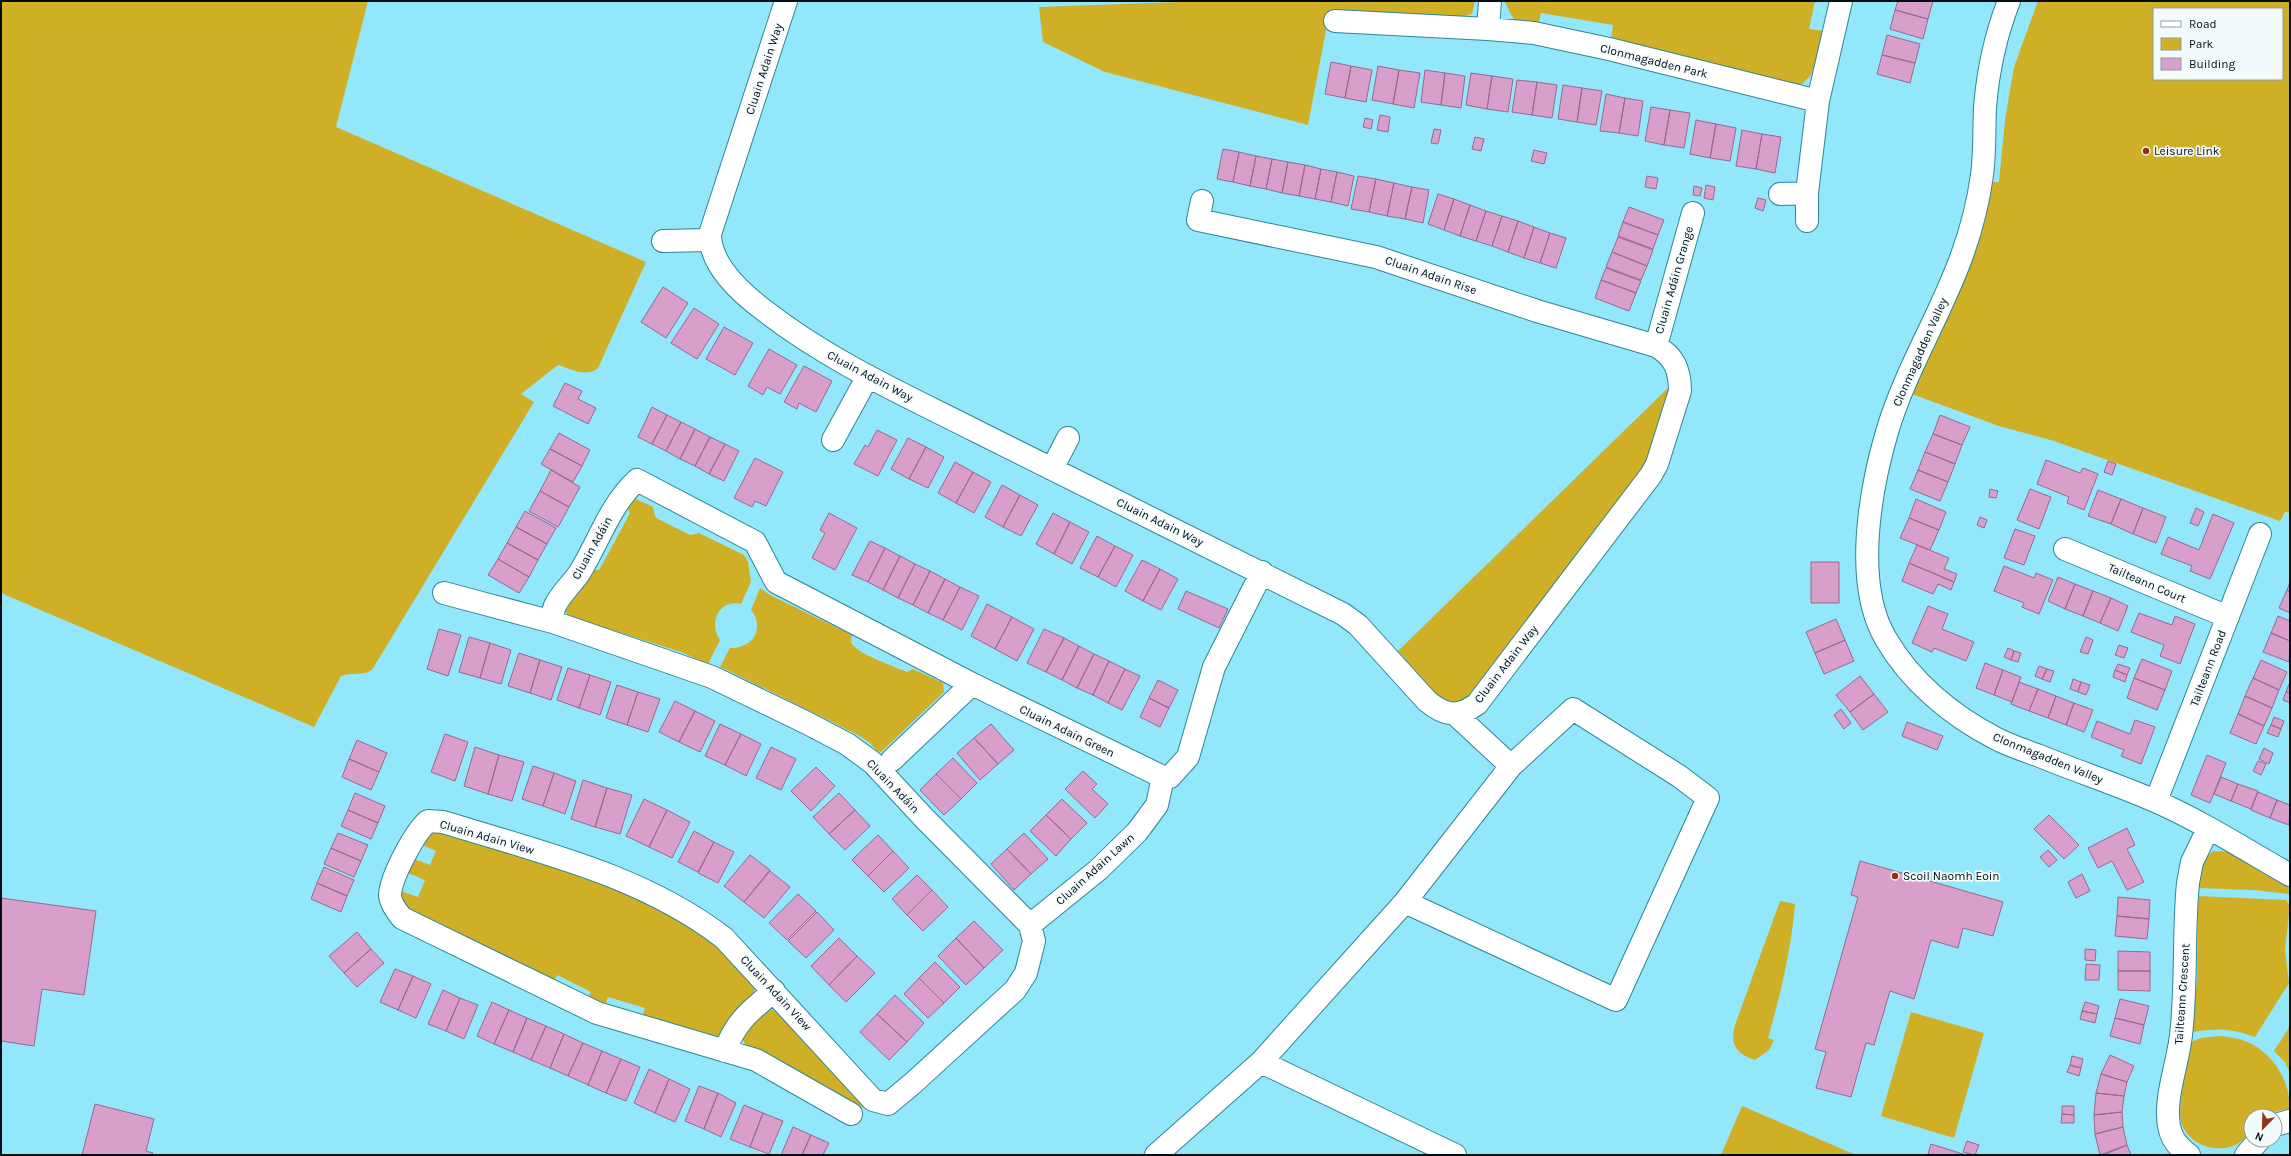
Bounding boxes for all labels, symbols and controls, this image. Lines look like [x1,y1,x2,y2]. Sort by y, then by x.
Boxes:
legend [2153,8,2283,80]
text: Road [2189,17,2217,31]
street label: Cluain Adain Way [743,21,785,116]
text: Park [2189,37,2214,51]
street label: Clonmagadden Park [1599,41,1710,81]
text: Building [2189,57,2236,71]
place label: Leisure Link [2154,144,2220,158]
marker: Leisure Link [2141,146,2151,156]
street label: Cluain Adáin Grange [1652,225,1696,335]
street label: Cluain Adain Rise [1383,253,1479,297]
street label: Clonmagadden Valley [1890,295,1950,409]
street label: Cluain Adain Way [825,348,916,405]
street label: Cluain Adain Way [1114,495,1206,549]
street label: Cluain Adáin [569,514,615,582]
street label: Tailteann Court [2106,560,2188,606]
street label: Cluain Adain Way [1471,622,1541,706]
street label: Tailteann Road [2187,628,2229,708]
street label: Cluain Adain Green [1017,702,1117,760]
street label: Clonmagadden Valley [1991,729,2106,787]
street label: Cluain Adáin [864,756,922,816]
street label: Cluain Adain View [438,817,536,857]
street label: Cluain Adain Lawn [1053,830,1137,908]
place label: Scoil Naomh Eoin [1903,869,2000,883]
marker: Scoil Naomh Eoin [1890,871,1900,881]
street label: Tailteann Crescent [2171,942,2193,1045]
street label: Cluain Adain View [738,952,815,1034]
north arrow [2243,1108,2283,1148]
text: N [2253,1129,2265,1144]

